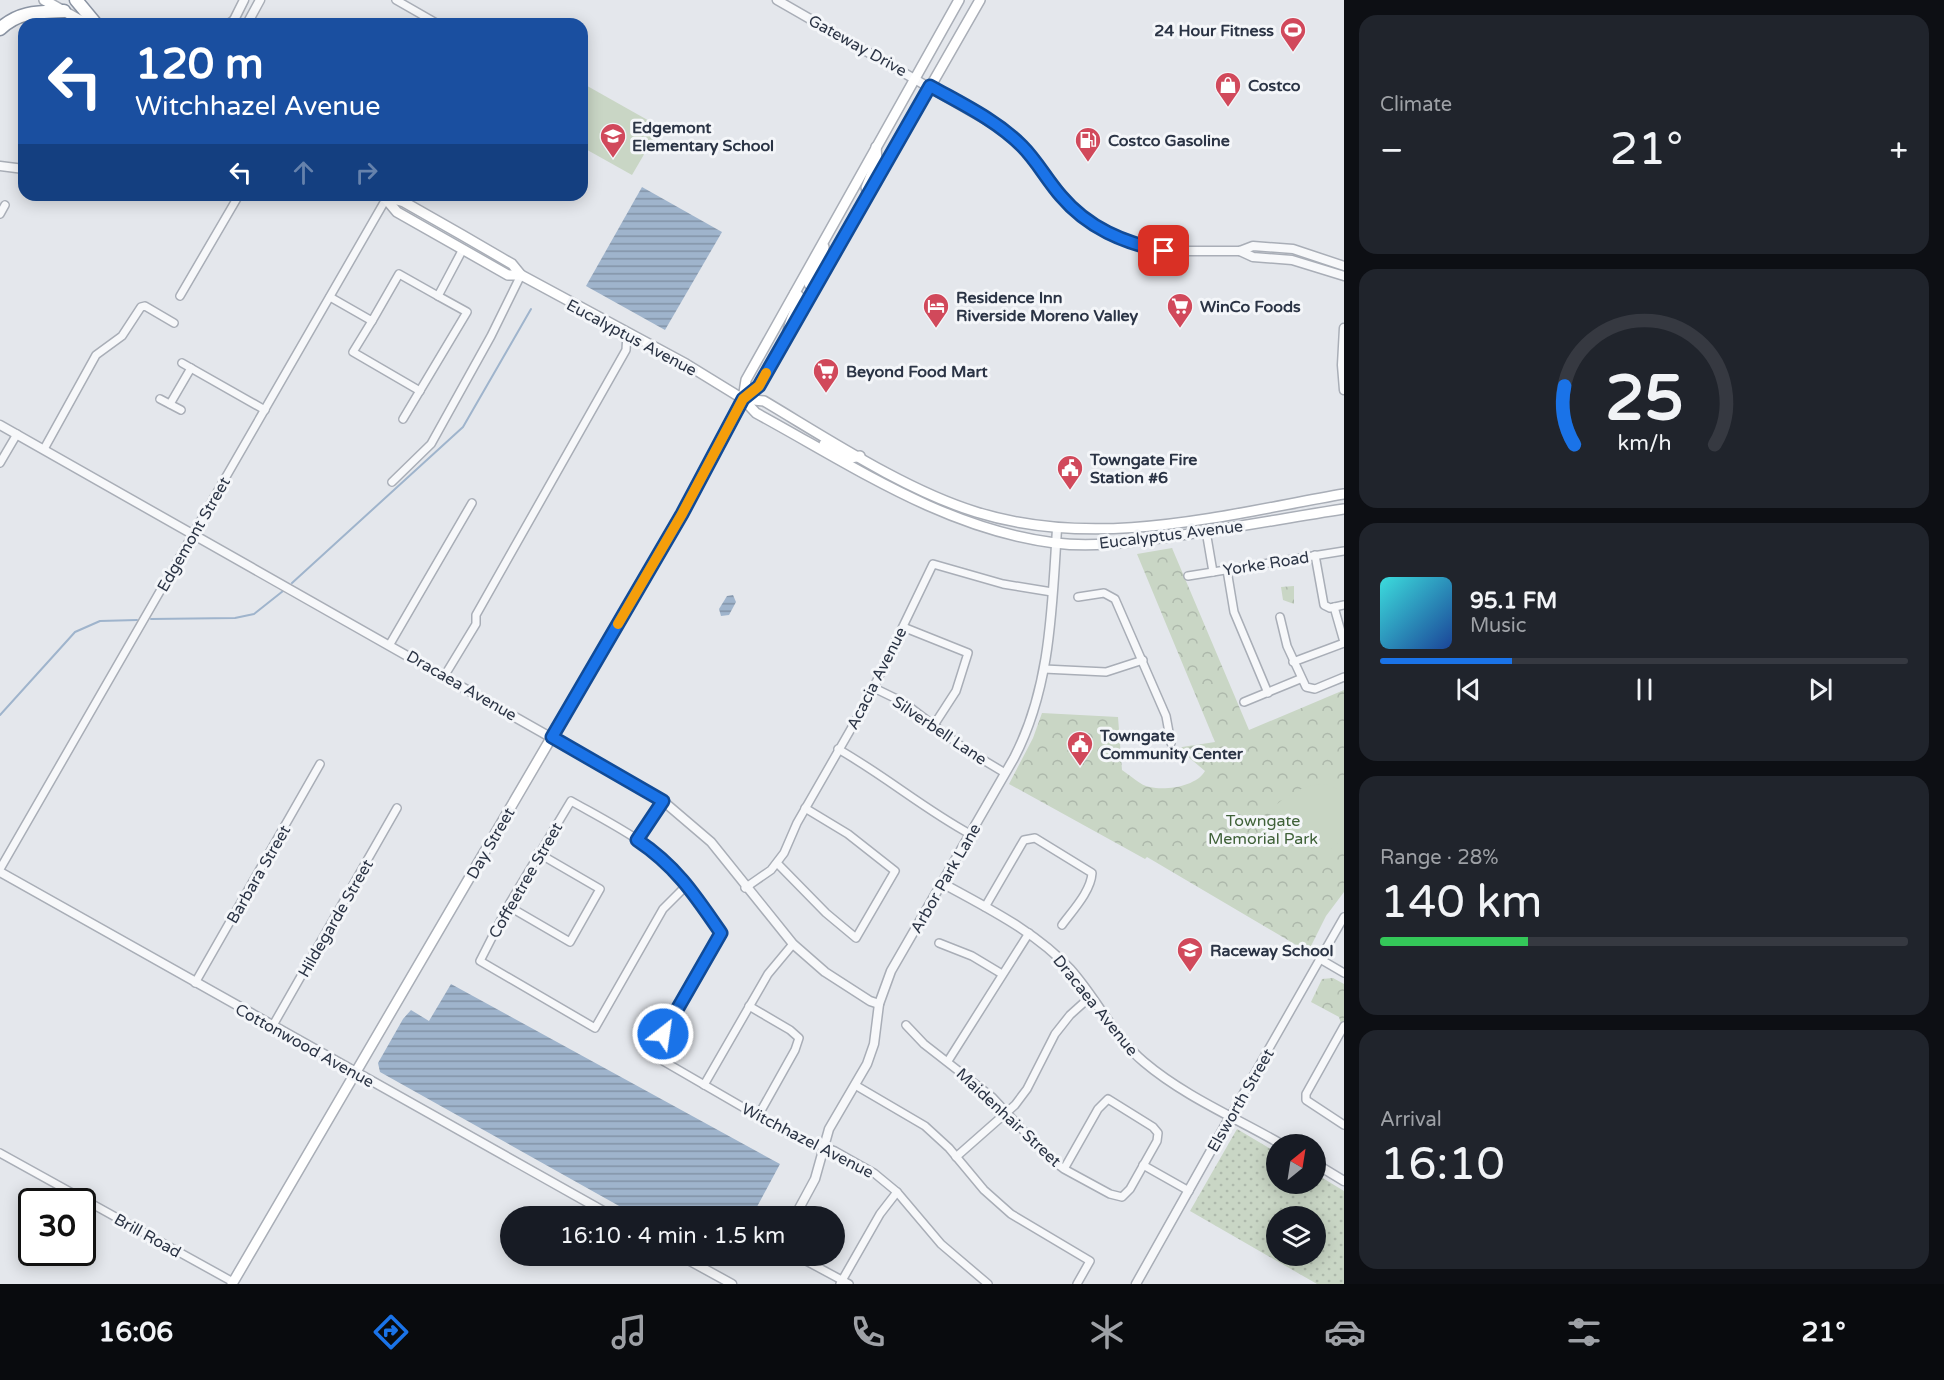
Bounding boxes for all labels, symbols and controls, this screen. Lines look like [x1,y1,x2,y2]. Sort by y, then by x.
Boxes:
street label: Gateway Drive [805,11,910,81]
sports icon: 24 Hour Fitness [1278,15,1308,53]
place label: 24 Hour Fitness [1154,21,1274,41]
text: 120 m [135,39,264,90]
icon: left [36,42,114,120]
shop icon: Costco [1213,70,1243,108]
place label: Costco [1248,76,1301,96]
text: Witchhazel Avenue [135,90,380,123]
text: Climate [1380,93,1452,117]
place label: Edgemont Elementary School [632,118,774,156]
school or university icon: Edgemont Elementary School [598,121,628,159]
text: 21° [1610,123,1683,177]
fuel station icon: Costco Gasoline [1073,125,1103,163]
place label: Costco Gasoline [1108,131,1230,151]
text: − [1380,131,1404,170]
text: + [1889,131,1908,170]
icon: left [224,156,257,189]
icon: ahead [287,156,320,189]
icon: right [350,156,383,189]
pin [1138,225,1189,276]
icon: arrive [1147,234,1180,267]
place label: Residence Inn Riverside Moreno Valley [956,288,1139,326]
hotel icon: Residence Inn Riverside Moreno Valley [921,291,951,329]
supermarket icon: WinCo Foods [1165,291,1195,329]
street label: Eucalyptus Avenue [563,295,700,381]
place label: WinCo Foods [1200,297,1301,317]
supermarket icon: Beyond Food Mart [811,356,841,394]
place label: Beyond Food Mart [846,362,989,382]
text: 25 [1605,362,1683,437]
text: km/h [1617,431,1671,457]
place label: Towngate Fire Station #6 [1089,450,1197,488]
public building icon: Towngate Fire Station #6 [1055,453,1085,491]
street label: Edgemont Street [153,474,235,595]
street label: Eucalyptus Avenue [1098,516,1244,554]
street label: Yorke Road [1222,547,1311,581]
text: 95.1 FM [1470,588,1557,614]
text: Music [1470,614,1526,638]
street label: Acacia Avenue [843,624,911,733]
street label: Dracaea Avenue [403,646,520,726]
icon: previous [1452,673,1485,706]
icon: pause [1628,673,1661,706]
icon: next [1804,673,1837,706]
street label: Silverbell Lane [888,692,990,770]
place label: Towngate Community Center [1099,726,1244,764]
public building icon: Towngate Community Center [1065,729,1095,767]
street label: Day Street [462,804,519,883]
park label: Towngate Memorial Park [1208,811,1318,849]
street label: Coffeetree Street [485,819,567,942]
street label: Arbor Park Lane [906,820,985,937]
street label: Barbara Street [223,822,295,927]
text: Range · 28% [1380,846,1499,870]
street label: Hildegarde Street [294,856,378,981]
text: 140 km [1380,876,1542,930]
school or university icon: Raceway School [1175,935,1205,973]
place label: Raceway School [1210,941,1334,961]
street label: Dracaea Avenue [1048,951,1142,1060]
street label: Cottonwood Avenue [232,999,377,1092]
position arrow [631,1002,695,1066]
street label: Elsworth Street [1203,1045,1279,1156]
street label: Maidenhair Street [952,1064,1065,1171]
street label: Witchhazel Avenue [738,1099,877,1183]
text: Arrival [1380,1108,1442,1132]
north arrow [1266,1134,1326,1194]
map controls [1266,1134,1326,1266]
text: 16:10 [1380,1138,1505,1192]
speed limit sign: 30 [18,1188,96,1266]
button: layers [1266,1206,1326,1266]
street label: Brill Road [111,1209,184,1262]
text: 16:10 · 4 min · 1.5 km [560,1223,785,1249]
icon: directions [370,1311,412,1353]
icon: music [608,1311,650,1353]
icon: phone [847,1311,889,1353]
icon: climate [1086,1311,1128,1353]
icon: car [1324,1311,1366,1353]
icon: filters [1563,1311,1605,1353]
text: 16:06 [98,1316,173,1349]
text: 21° [1802,1316,1846,1349]

